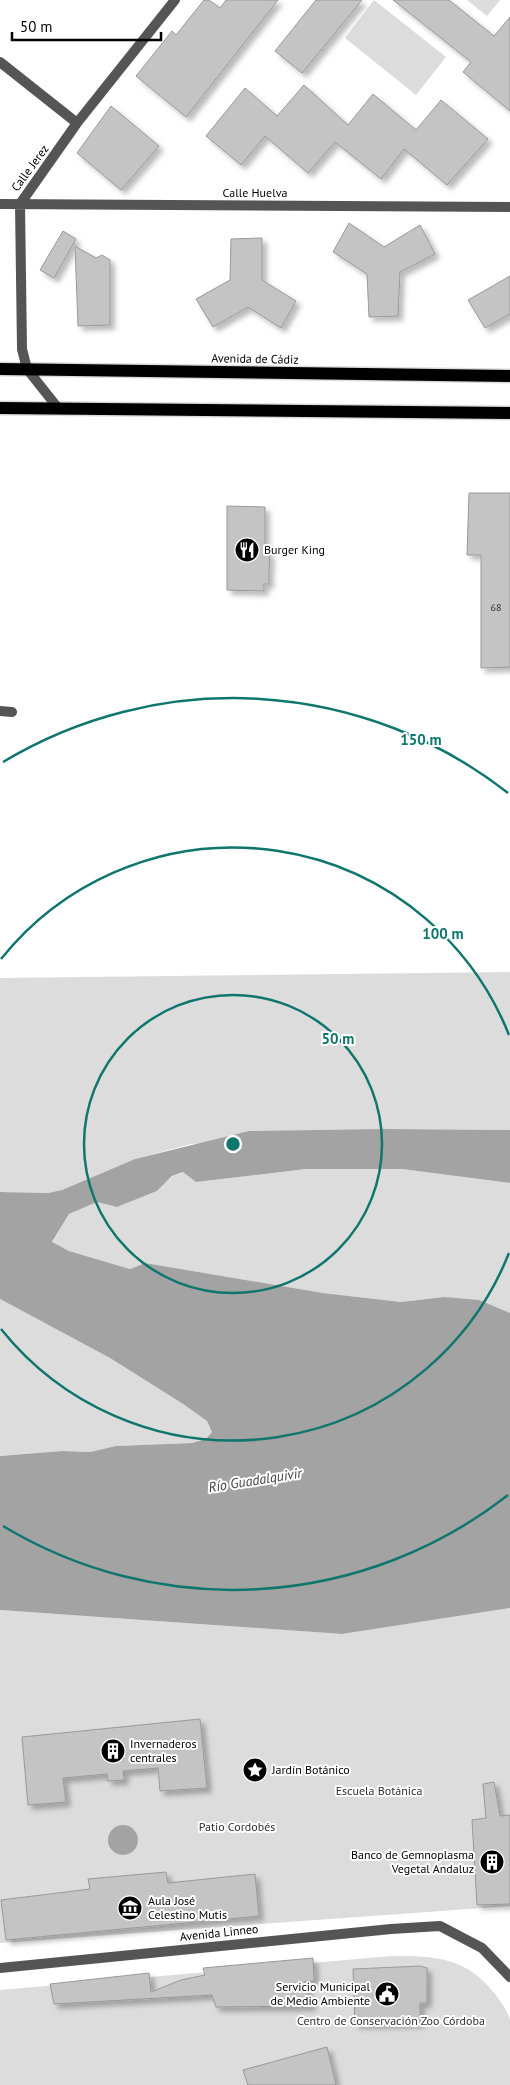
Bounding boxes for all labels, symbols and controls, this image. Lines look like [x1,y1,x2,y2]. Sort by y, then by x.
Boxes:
scale bar [12,10,161,42]
text: 50 m [20,17,53,36]
street label: Calle Jerez [8,141,52,194]
street label: Calle Huelva [223,185,287,200]
street label: Avenida de Cádiz [211,350,299,367]
restaurant icon: Burger King [234,537,260,563]
place label: Burger King [264,542,325,557]
house number: 68 [491,601,501,614]
text: 150 m [400,730,442,749]
text: 100 m [422,924,464,943]
text: 50 m [322,1029,354,1048]
centre of rings [224,1135,242,1153]
water label: Río Guadalquivir [207,1464,304,1496]
place label: Invernaderos centrales [130,1736,197,1765]
building icon: Invernaderos centrales [100,1738,126,1764]
place icon: Jardín Botánico [242,1757,268,1783]
place label: Jardín Botánico [271,1762,350,1777]
park label: Escuela Botánica [336,1783,422,1798]
park label: Patio Cordobés [199,1819,275,1834]
place label: Banco de Gemnoplasma Vegetal Andaluz [351,1847,474,1876]
building icon: Banco de Gemnoplasma Vegetal Andaluz [479,1849,505,1875]
place label: Aula José Celestino Mutis [148,1893,227,1922]
museum icon: Aula José Celestino Mutis [117,1895,143,1921]
street label: Avenida Linneo [179,1921,259,1944]
place label: Servicio Municipal de Medio Ambiente [271,1979,370,2008]
public building icon: Servicio Municipal de Medio Ambiente [374,1981,400,2007]
park label: Centro de Conservación Zoo Córdoba [297,2013,485,2028]

